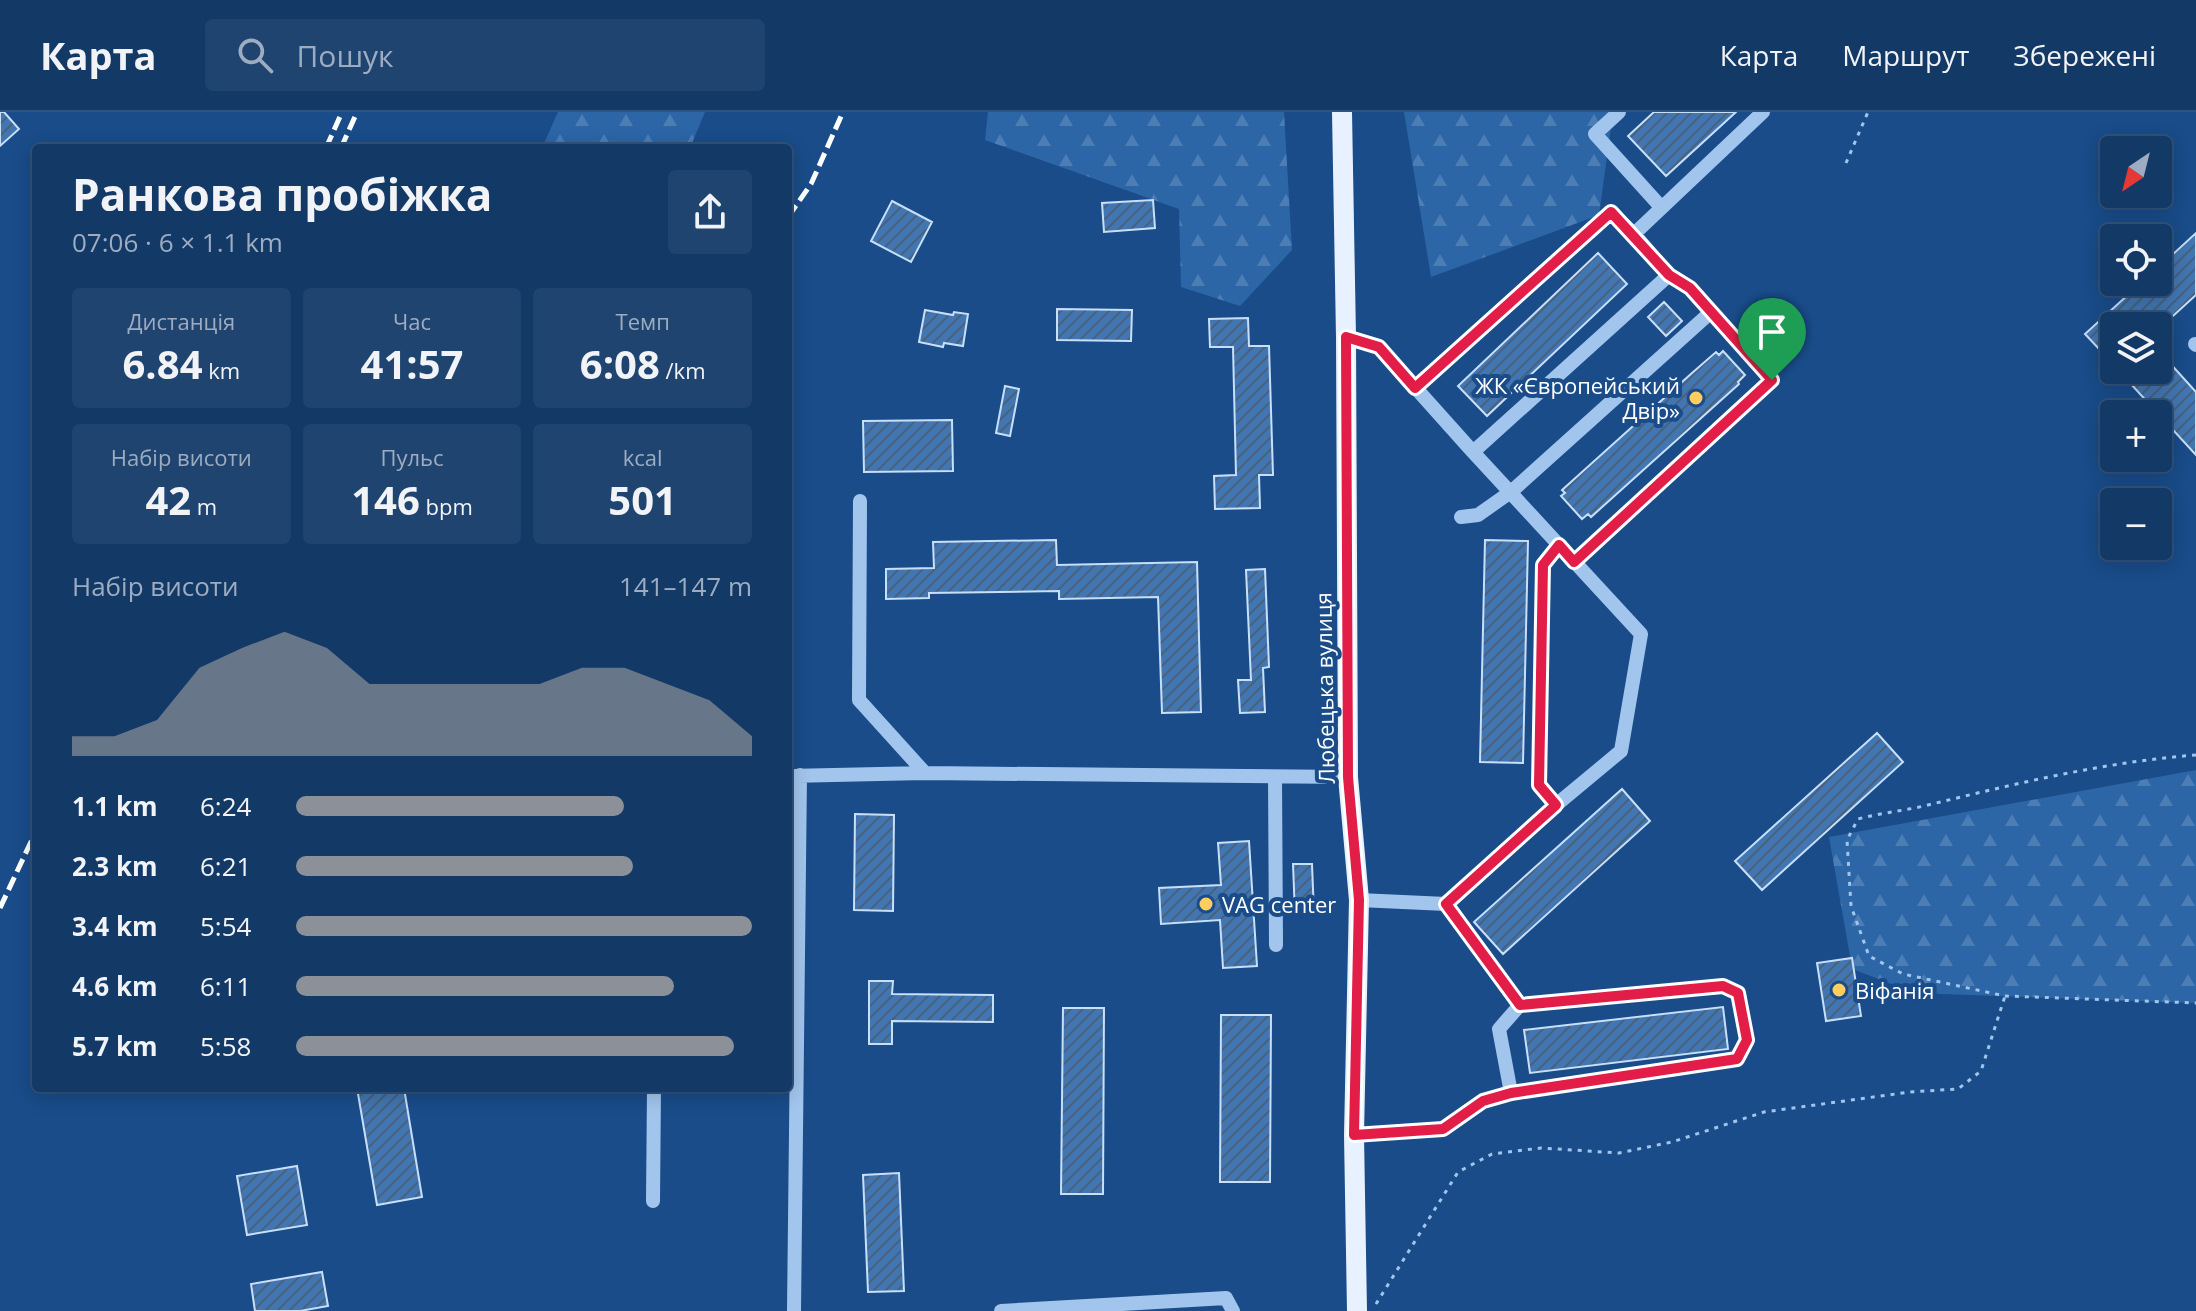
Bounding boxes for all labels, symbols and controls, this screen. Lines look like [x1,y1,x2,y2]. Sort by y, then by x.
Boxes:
search box [205,19,765,91]
text: Карта [40,29,157,81]
icon: search [233,33,277,77]
text: Пошук [297,35,394,76]
text: Карта [1720,36,1798,74]
text: Маршрут [1842,36,1969,74]
text: Збережені [2013,36,2156,74]
north arrow [2100,136,2172,208]
map controls [2100,136,2172,560]
text: Ранкова пробіжка [72,164,492,224]
button: share [668,170,752,254]
text: 07:06 · 6 × 1.1 km [72,224,283,260]
button: locate [2100,224,2172,296]
pin [1738,298,1806,380]
text: Дистанція [128,306,235,336]
text: Час [393,306,431,336]
text: Темп [616,306,670,336]
icon: arrive [1750,310,1794,354]
button: layers [2100,312,2172,384]
text: 6.84 [122,336,203,391]
text: 41:57 [361,336,463,391]
text: 6:08 [580,336,660,391]
text: km [203,355,240,385]
text: /km [660,355,706,385]
place label: ЖК «Європейський Двір» [1475,370,1680,425]
marker: ЖК «Європейський Двір» [1687,389,1705,407]
button: + [2100,400,2172,472]
text: Набір висоти [111,442,252,472]
text: Пульс [380,442,444,472]
text: kcal [623,442,663,472]
text: 42 [145,472,191,527]
text: 146 [351,472,420,527]
text: 501 [608,472,677,527]
button: − [2100,488,2172,560]
text: m [191,491,217,521]
text: bpm [420,491,473,521]
text: Набір висоти [72,568,239,604]
text: 141–147 m [619,568,752,604]
street label: Любецька вулиця [1307,592,1341,784]
text: 1.1 km [72,788,158,824]
text: 6:24 [200,788,251,824]
text: 2.3 km [72,848,158,884]
text: 6:21 [200,848,251,884]
place label: VAG center [1222,889,1336,919]
marker: VAG center [1197,895,1215,913]
text: 3.4 km [72,908,158,944]
text: 5:54 [200,908,251,944]
text: 4.6 km [72,968,158,1004]
text: 6:11 [200,968,251,1004]
place label: Віфанія [1855,975,1934,1005]
marker: Віфанія [1830,981,1848,999]
text: 5.7 km [72,1028,158,1064]
text: 5:58 [200,1028,251,1064]

